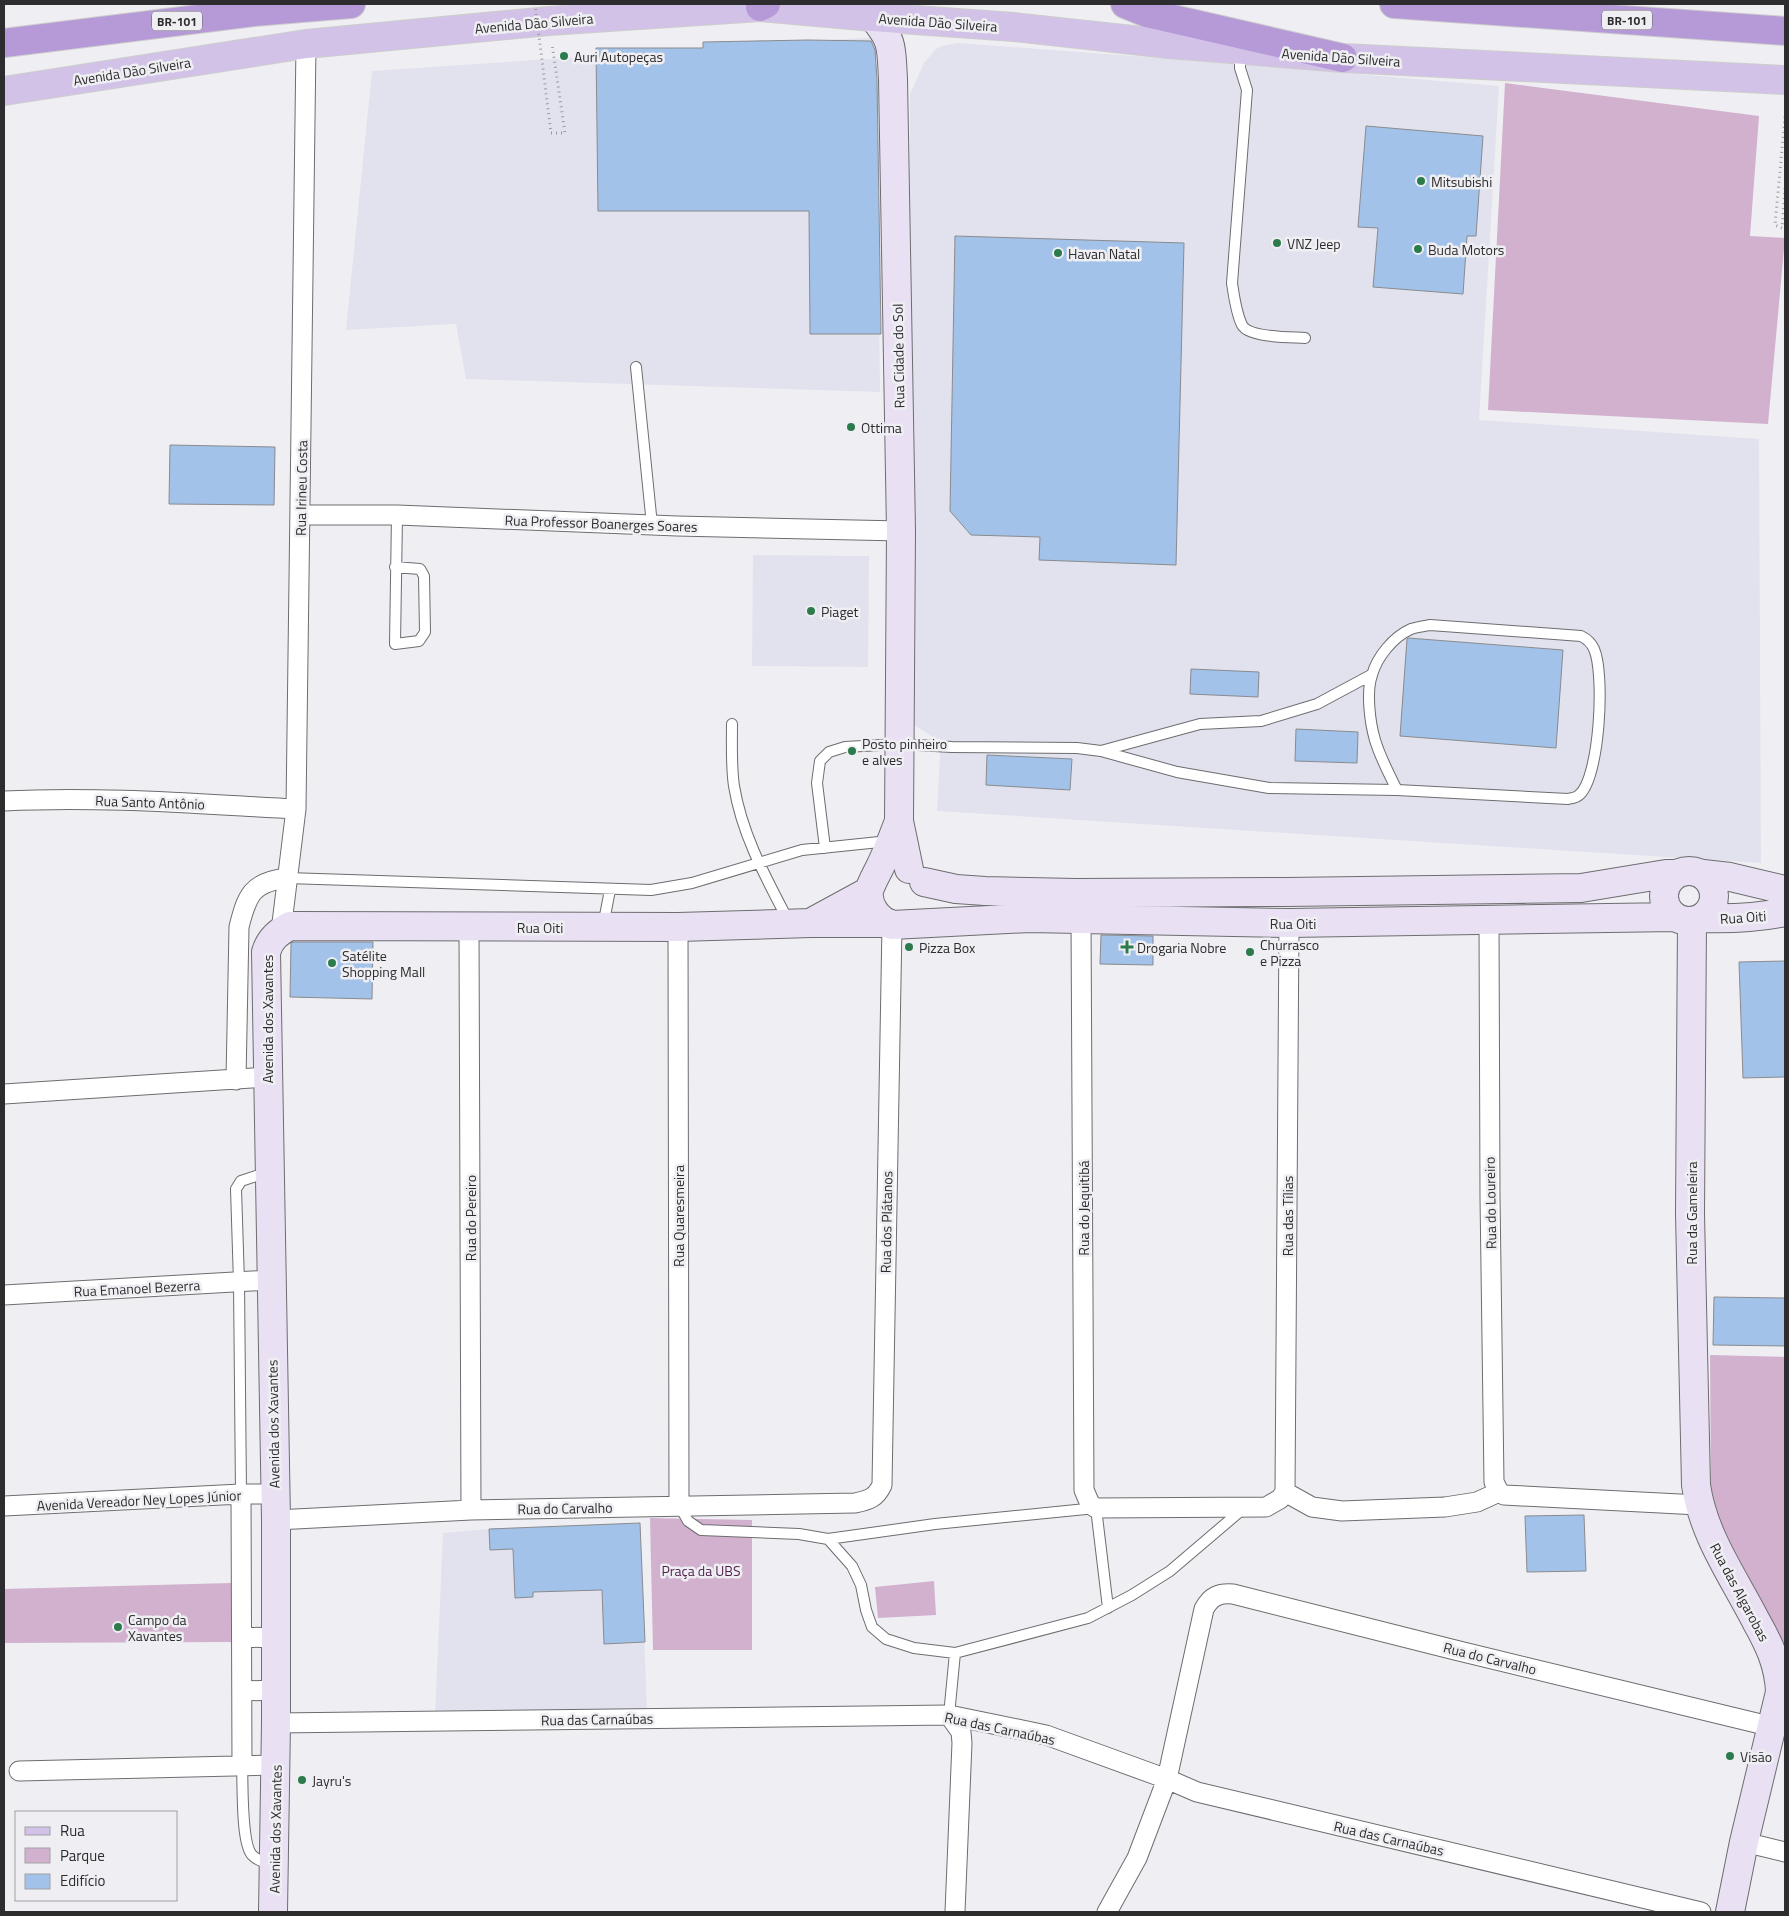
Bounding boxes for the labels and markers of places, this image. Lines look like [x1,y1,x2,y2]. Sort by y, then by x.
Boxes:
place label: Auri Autopeças [574,46,663,67]
marker: Auri Autopeças [558,50,570,62]
place label: Mitsubishi [1431,171,1492,192]
marker: Mitsubishi [1415,175,1427,187]
place label: VNZ Jeep [1287,233,1341,254]
marker: VNZ Jeep [1271,237,1283,249]
place label: Buda Motors [1428,239,1504,260]
place label: Havan Natal [1068,243,1140,264]
marker: Buda Motors [1412,243,1424,255]
marker: Havan Natal [1052,247,1064,259]
place label: Ottima [861,417,902,438]
marker: Ottima [845,421,857,433]
place label: Piaget [821,601,859,622]
marker: Piaget [805,605,817,617]
place label: Posto pinheiro e alves [862,733,947,770]
marker: Posto pinheiro e alves [846,745,858,757]
place label: Churrasco e Pizza [1260,934,1319,971]
place label: Pizza Box [919,937,976,958]
place label: Drogaria Nobre [1137,937,1226,958]
marker: Pizza Box [903,941,915,953]
marker: Drogaria Nobre [1121,941,1133,953]
place label: Satélite Shopping Mall [342,945,425,982]
marker: Churrasco e Pizza [1244,946,1256,958]
marker: Satélite Shopping Mall [326,957,338,969]
place label: Campo da Xavantes [128,1609,187,1646]
marker: Campo da Xavantes [112,1621,124,1633]
place label: Visão [1740,1746,1772,1767]
marker: Visão [1724,1750,1736,1762]
place label: Jayru's [312,1770,351,1791]
marker: Jayru's [296,1774,308,1786]

